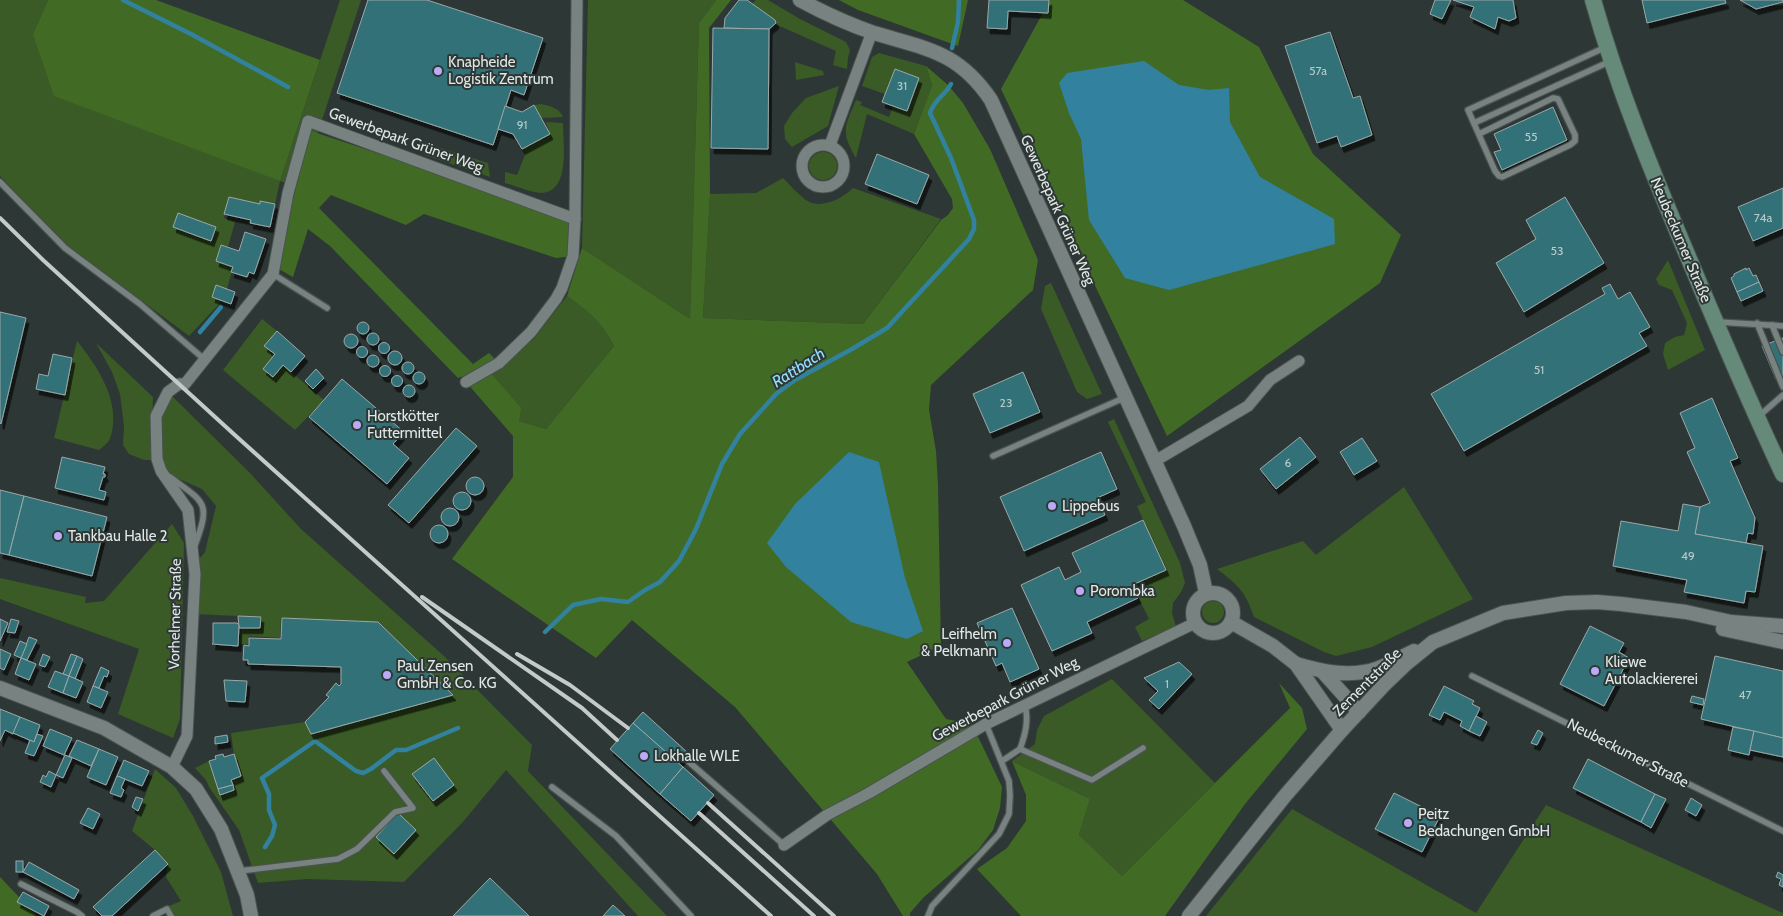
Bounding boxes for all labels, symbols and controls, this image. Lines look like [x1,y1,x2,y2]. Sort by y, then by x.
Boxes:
place label: Knapheide Logistik Zentrum [448,53,554,88]
house number: 57a [1309,63,1327,78]
marker: Knapheide Logistik Zentrum [432,65,444,77]
house number: 31 [897,78,907,93]
street label: Gewerbepark Grüner Weg [326,104,486,176]
house number: 91 [517,117,527,132]
house number: 55 [1525,129,1537,144]
street label: Gewerbepark Grüner Weg [1017,132,1100,289]
street label: Neubeckumer Straße [1647,175,1716,305]
house number: 74a [1754,210,1772,225]
house number: 53 [1551,243,1563,258]
water label: Rattbach [768,343,828,391]
house number: 51 [1534,362,1544,377]
house number: 23 [1000,395,1012,410]
place label: Horstkötter Futtermittel [367,407,443,442]
marker: Horstkötter Futtermittel [351,419,363,431]
house number: 6 [1285,455,1292,470]
place label: Lippebus [1062,497,1119,515]
marker: Lippebus [1046,500,1058,512]
place label: Tankbau Halle 2 [68,527,168,545]
marker: Tankbau Halle 2 [52,530,64,542]
house number: 49 [1681,548,1695,563]
street label: Vorhelmer Straße [165,558,185,670]
place label: Porombka [1090,582,1156,600]
marker: Porombka [1074,585,1086,597]
place label: Leifhelm & Pelkmann [921,625,997,660]
marker: Leifhelm & Pelkmann [1001,637,1013,649]
street label: Zementstraße [1329,644,1405,720]
street label: Gewerbepark Grüner Weg [929,653,1082,745]
place label: Kliewe Autolackiererei [1605,653,1698,688]
place label: Paul Zensen GmbH & Co. KG [397,657,497,692]
marker: Kliewe Autolackiererei [1589,665,1601,677]
marker: Paul Zensen GmbH & Co. KG [381,669,393,681]
house number: 1 [1165,676,1169,691]
house number: 47 [1739,687,1751,702]
street label: Neubeckumer Straße [1564,715,1692,792]
place label: Lokhalle WLE [654,747,740,765]
marker: Lokhalle WLE [638,750,650,762]
place label: Peitz Bedachungen GmbH [1418,805,1550,840]
marker: Peitz Bedachungen GmbH [1402,817,1414,829]

